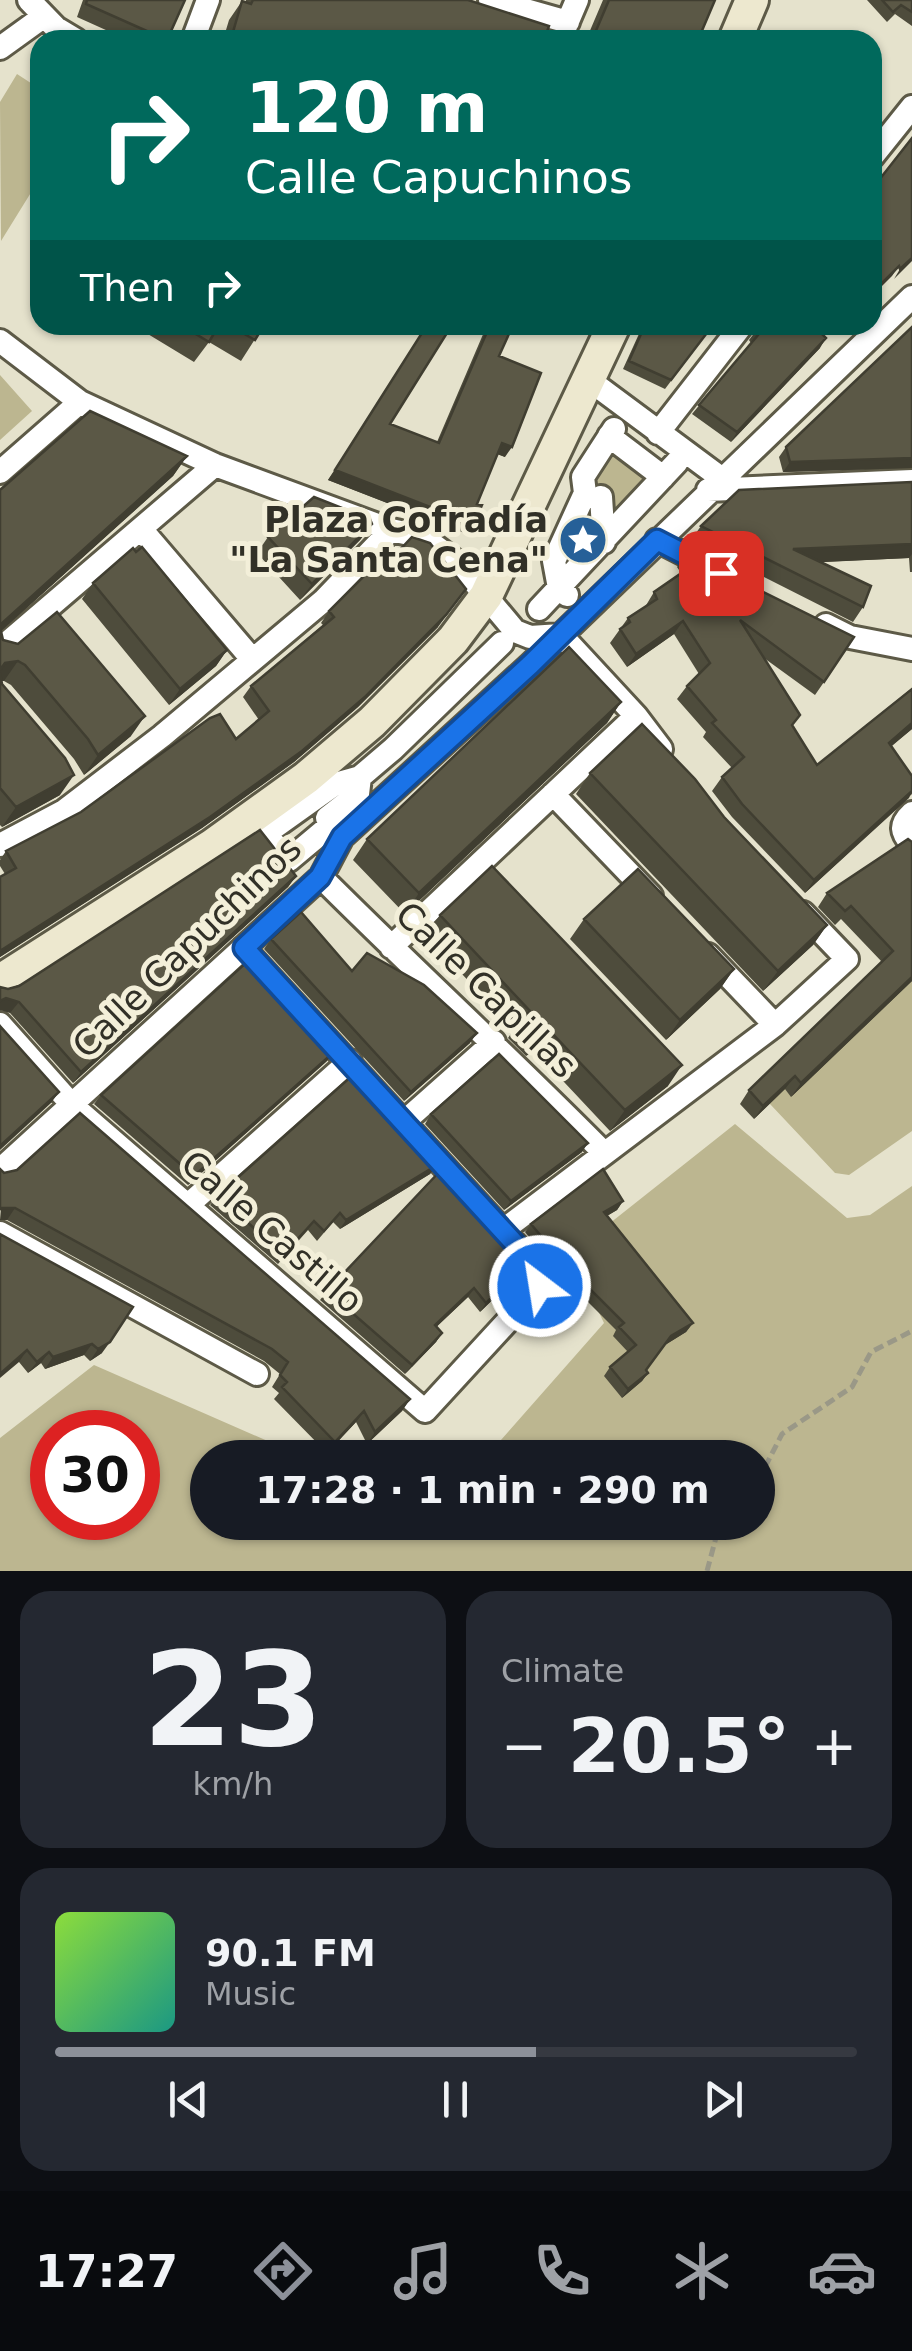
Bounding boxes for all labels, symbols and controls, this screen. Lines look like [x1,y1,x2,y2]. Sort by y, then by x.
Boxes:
text: 120 m [245,67,488,149]
icon: right [80,70,210,200]
text: Calle Capuchinos [245,151,632,204]
icon: right [195,260,250,315]
text: Then [80,266,175,310]
place label: Plaza Cofradía "La Santa Cena" [229,500,548,580]
place icon: Plaza Cofradía "La Santa Cena" [557,514,609,566]
pin [679,531,764,616]
icon: arrive [694,546,749,601]
street label: Calle Capuchinos [65,828,309,1066]
street label: Calle Capillas [388,894,584,1086]
street label: Calle Castillo [173,1143,371,1321]
position arrow [488,1234,592,1338]
speed limit sign: 30 [30,1410,160,1540]
text: 17:28 · 1 min · 290 m [255,1468,710,1512]
text: 23 [143,1624,323,1776]
text: Climate [501,1652,624,1690]
text: 20.5° [568,1702,790,1790]
text: − [501,1714,547,1778]
text: + [811,1714,857,1778]
text: km/h [193,1765,273,1803]
text: 90.1 FM [205,1931,376,1975]
text: Music [205,1975,296,2013]
icon: previous [161,2072,216,2127]
icon: pause [428,2072,483,2127]
icon: next [696,2072,751,2127]
icon: directions [248,2236,318,2306]
icon: music [388,2236,458,2306]
icon: phone [527,2236,597,2306]
icon: climate [667,2236,737,2306]
icon: car [807,2236,877,2306]
text: 17:27 [35,2245,178,2298]

